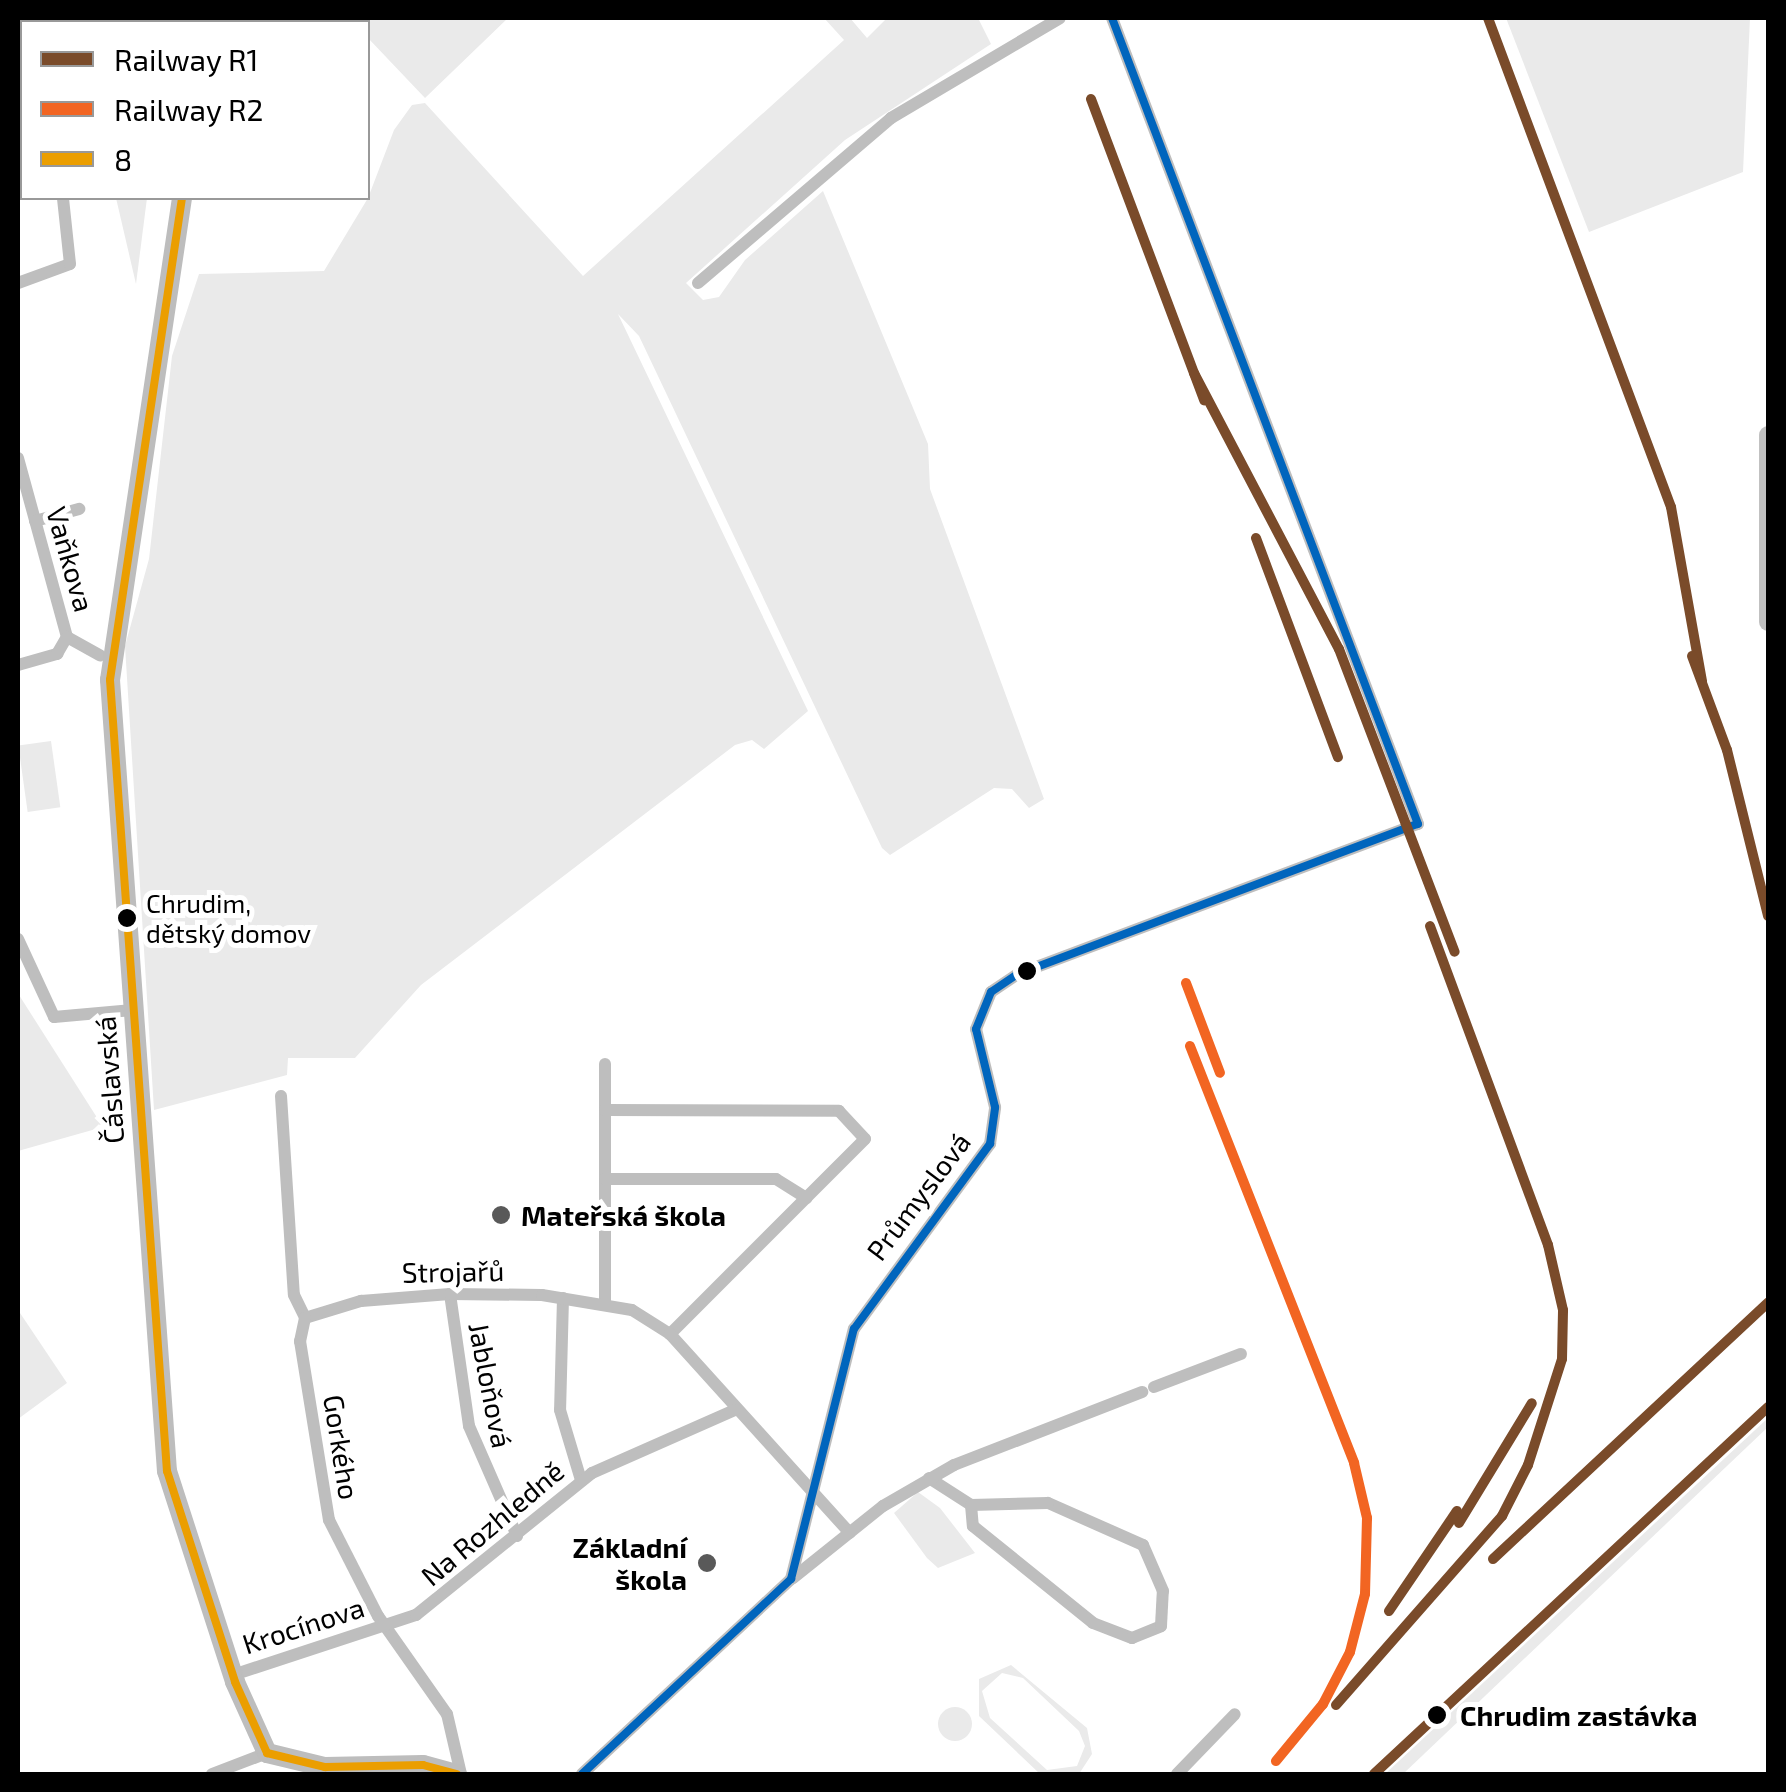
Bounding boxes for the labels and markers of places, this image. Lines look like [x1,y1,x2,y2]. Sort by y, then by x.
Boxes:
place label: Chrudim, dětský domov [146,887,312,948]
marker: Chrudim, dětský domov [117,908,137,928]
unlabelled marker [1017,961,1037,981]
place label: Mateřská škola [521,1198,726,1232]
marker: Mateřská škola [490,1204,512,1226]
place label: Základní škola [573,1530,687,1596]
marker: Základní škola [696,1552,718,1574]
place label: Chrudim zastávka [1460,1698,1697,1732]
marker: Chrudim zastávka [1424,1702,1450,1728]

